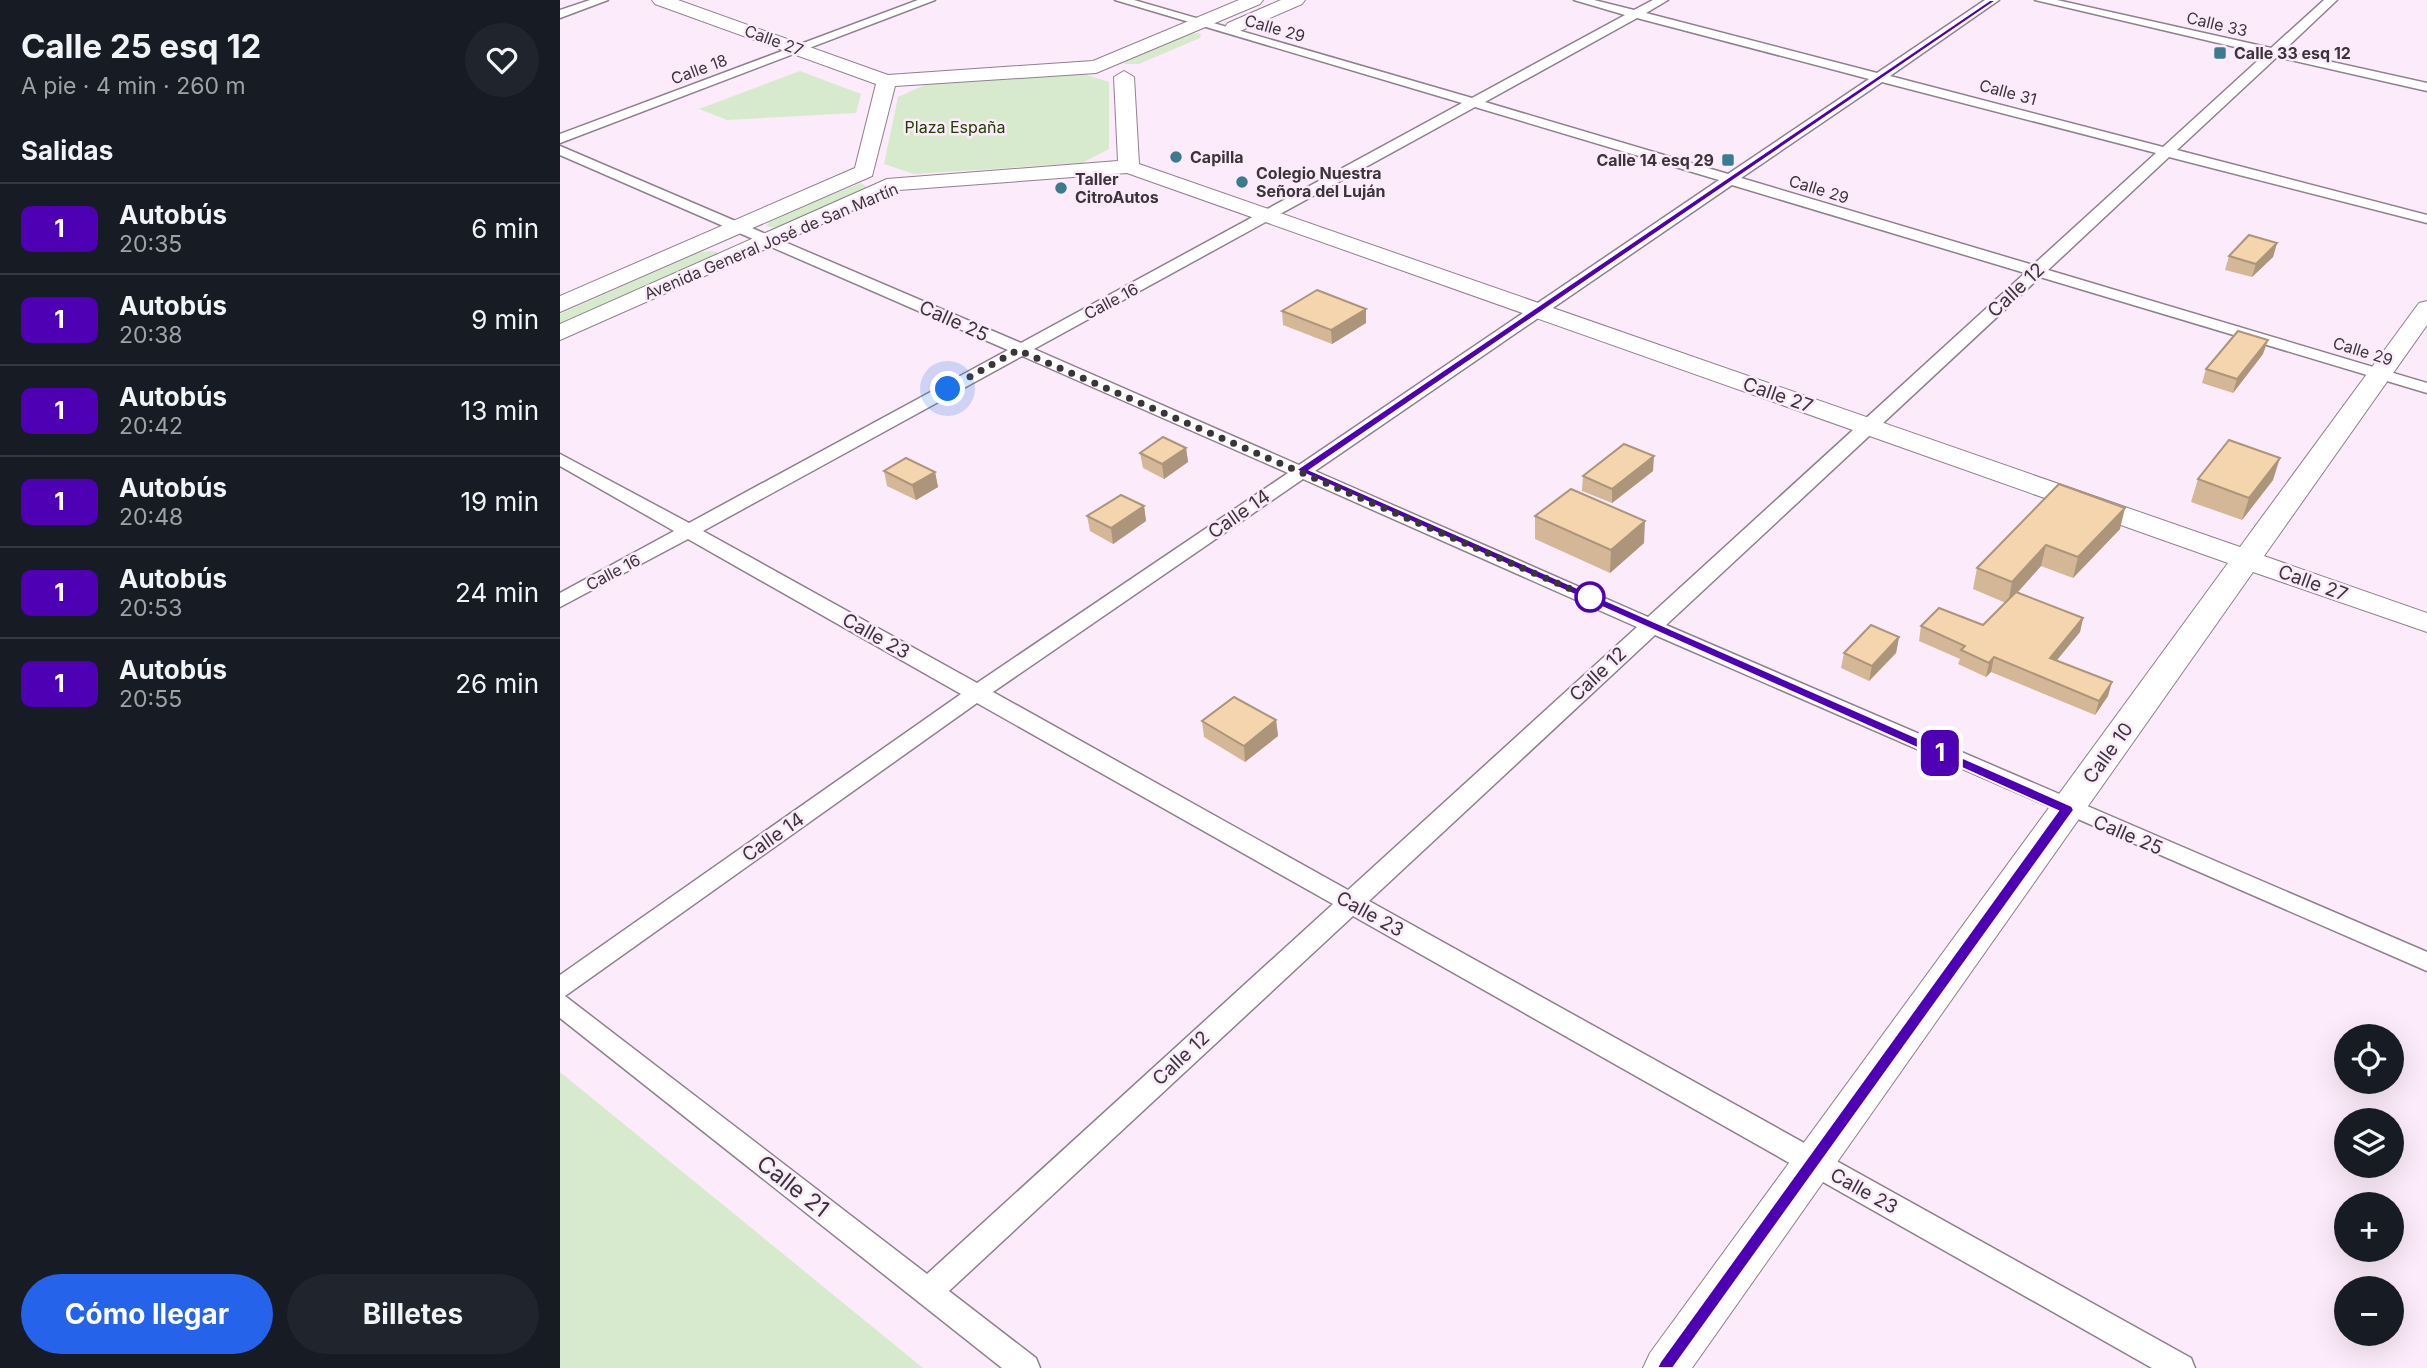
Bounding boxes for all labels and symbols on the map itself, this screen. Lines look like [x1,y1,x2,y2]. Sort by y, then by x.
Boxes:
street label: Calle 33 [2185,7,2249,41]
street label: Calle 29 [1242,10,1308,46]
street label: Calle 27 [742,20,806,60]
place label: Calle 33 esq 12 [2234,43,2351,63]
marker: Calle 33 esq 12 [2212,45,2228,61]
street label: Calle 18 [668,50,730,88]
street label: Calle 31 [1977,75,2039,109]
park label: Plaza España [905,117,1005,137]
place label: Capilla [1190,147,1244,167]
marker: Capilla [1168,149,1184,165]
place label: Calle 14 esq 29 [1597,150,1714,170]
marker: Calle 14 esq 29 [1720,152,1736,168]
place label: Colegio Nuestra Señora del Luján [1256,163,1386,201]
place label: Taller CitroAutos [1075,169,1159,207]
street label: Calle 29 [1786,170,1852,208]
marker: Colegio Nuestra Señora del Luján [1234,174,1250,190]
street label: Avenida General José de San Martín [641,178,901,304]
marker: Taller CitroAutos [1053,180,1069,196]
street label: Calle 12 [1983,258,2049,322]
street label: Calle 16 [1080,278,1142,324]
street label: Calle 25 [916,296,992,346]
street label: Calle 29 [2330,332,2396,370]
your location [930,371,965,406]
street label: Calle 27 [1740,372,1816,418]
street label: Calle 14 [1204,484,1274,544]
street label: Calle 16 [582,549,644,595]
street label: Calle 27 [2275,560,2351,606]
unlabelled marker [1575,582,1605,612]
street label: Calle 23 [838,608,914,664]
street label: Calle 12 [1565,642,1631,706]
street label: Calle 10 [2078,718,2138,788]
line badge: 1 [1917,730,1963,776]
street label: Calle 14 [738,807,808,867]
street label: Calle 25 [2090,810,2166,860]
street label: Calle 23 [1332,886,1408,942]
street label: Calle 12 [1148,1026,1214,1090]
street label: Calle 21 [751,1149,835,1223]
street label: Calle 23 [1826,1163,1902,1219]

